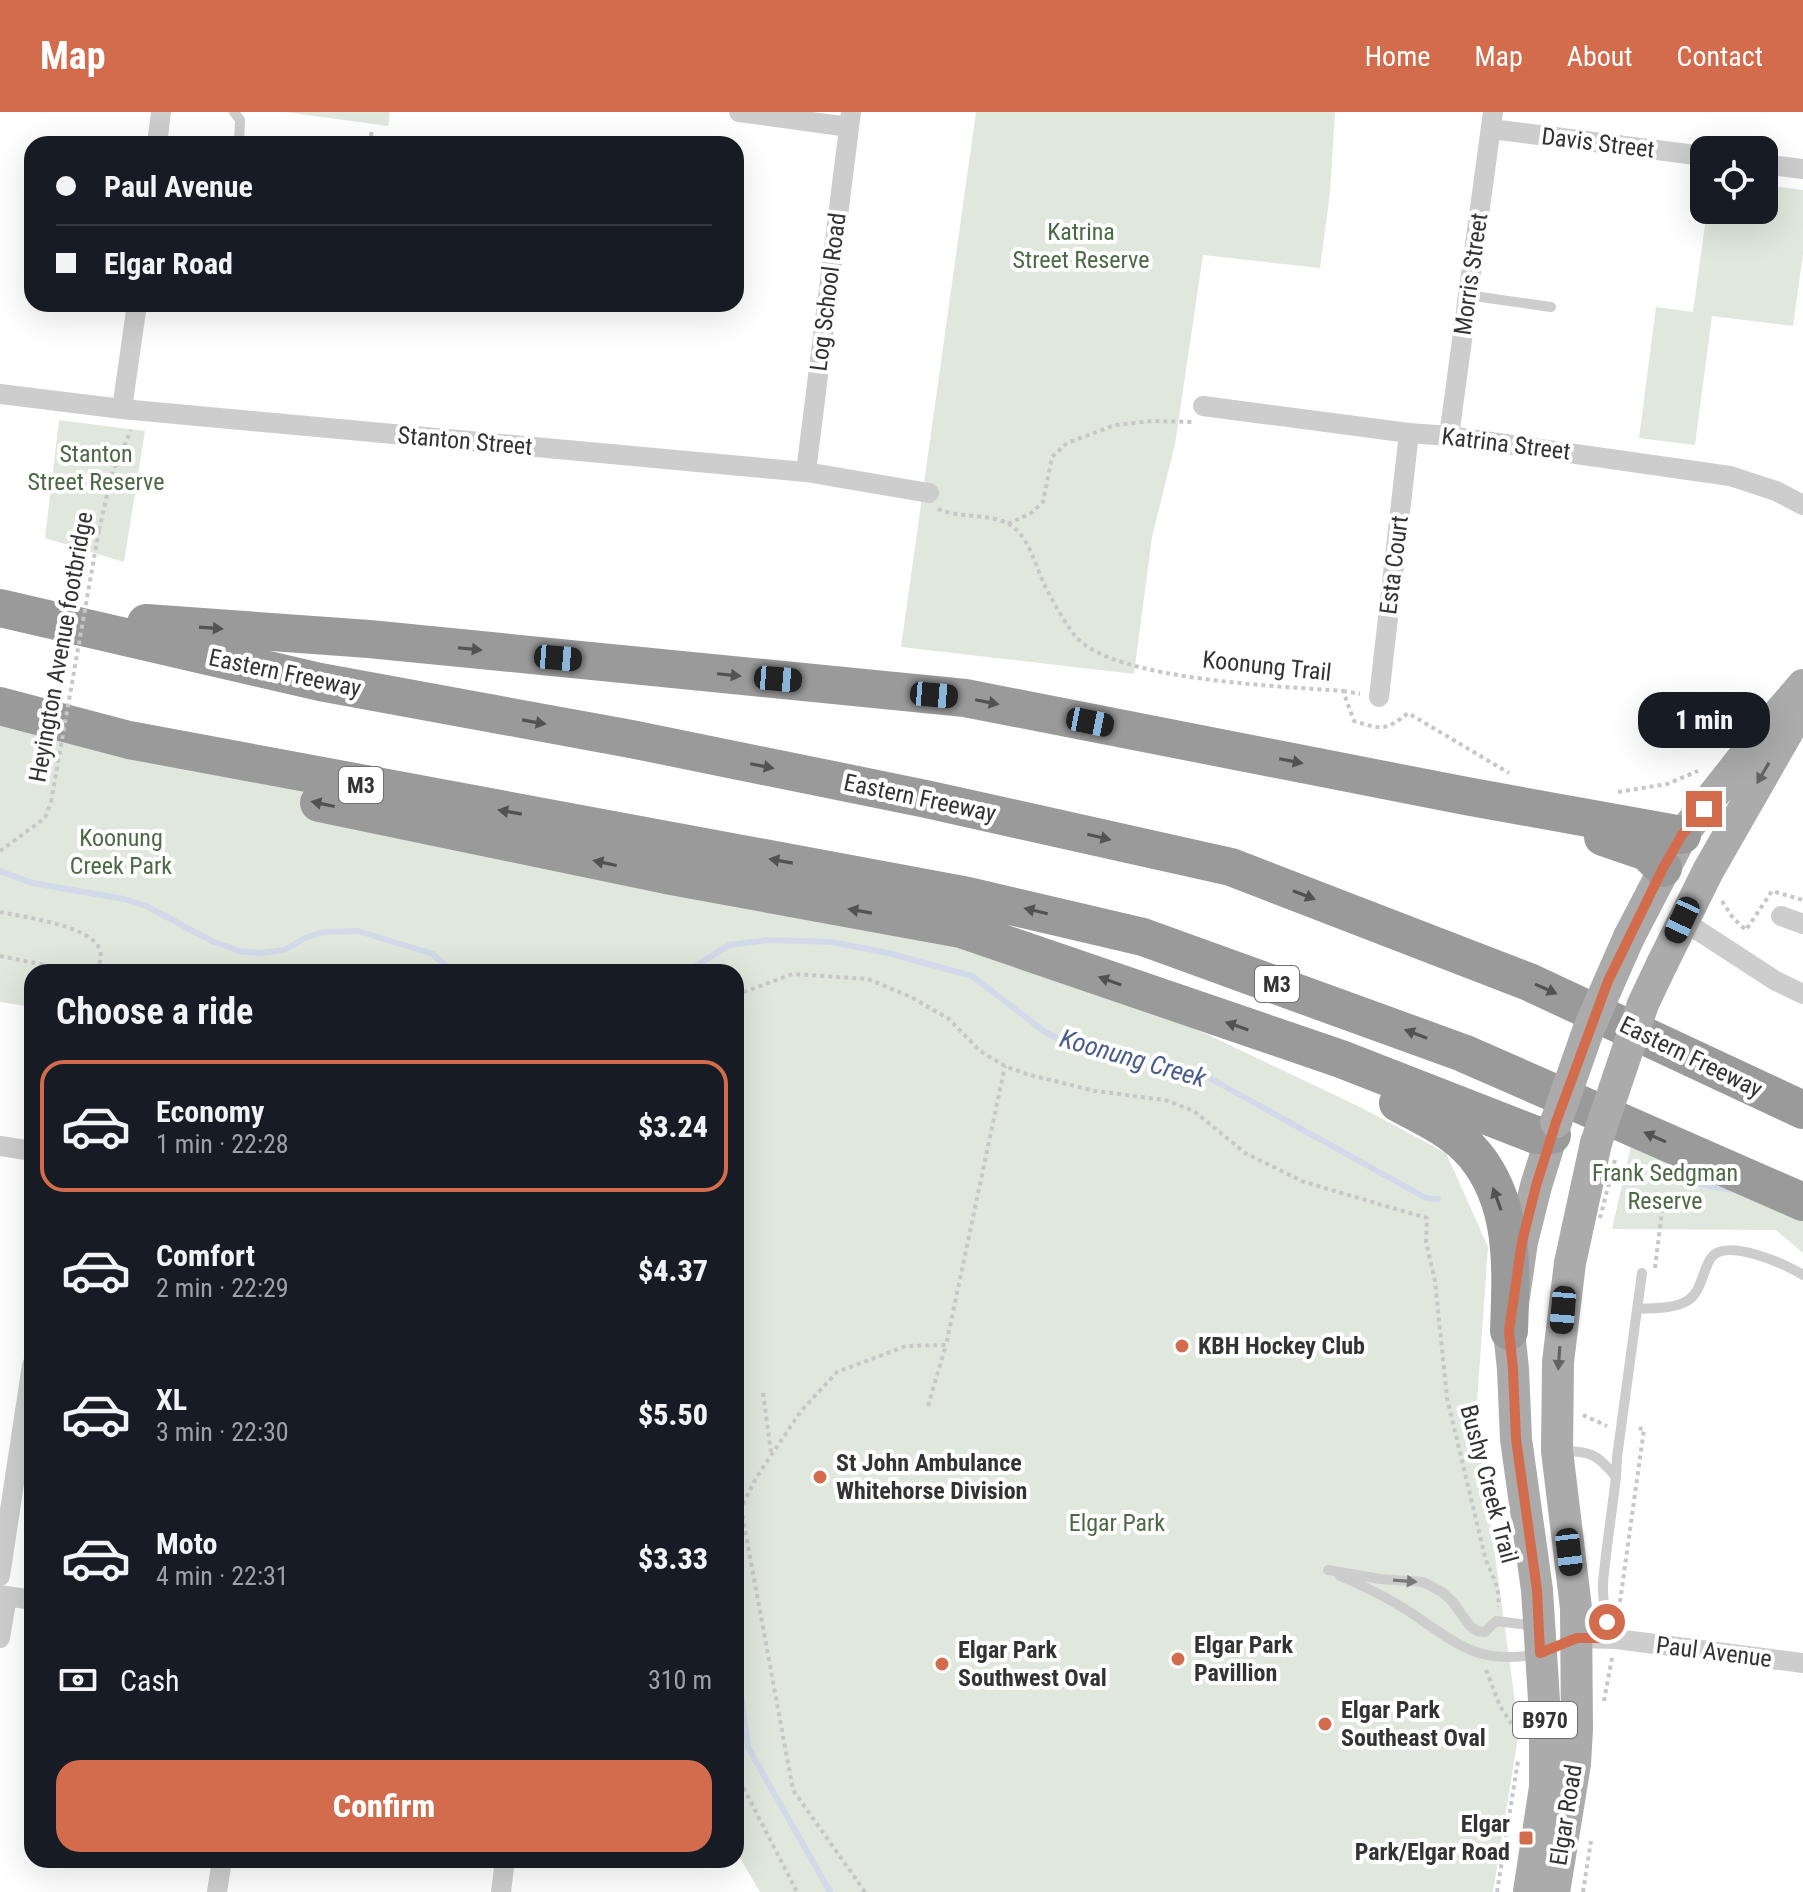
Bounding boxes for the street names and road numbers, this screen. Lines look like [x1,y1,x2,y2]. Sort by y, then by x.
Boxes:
street label: Davis Street [1540,122,1656,164]
street label: Log School Road [804,211,852,373]
street label: Morris Street [1449,211,1493,337]
street label: Stanton Street [397,421,533,461]
street label: Katrina Street [1440,422,1572,466]
street label: Heyington Avenue footbridge [23,510,99,784]
street label: Esta Court [1374,514,1414,616]
street label: Eastern Freeway [206,643,364,703]
street label: Koonung Trail [1201,645,1333,687]
road number: M3 [339,767,383,803]
street label: Eastern Freeway [841,768,999,828]
road number: M3 [1255,966,1299,1002]
street label: Eastern Freeway [1615,1010,1767,1104]
street label: Bushy Creek Trail [1454,1402,1524,1566]
street label: Paul Avenue [1655,1631,1773,1673]
road number: B970 [1513,1702,1577,1738]
street label: Elgar Road [1544,1763,1588,1867]

